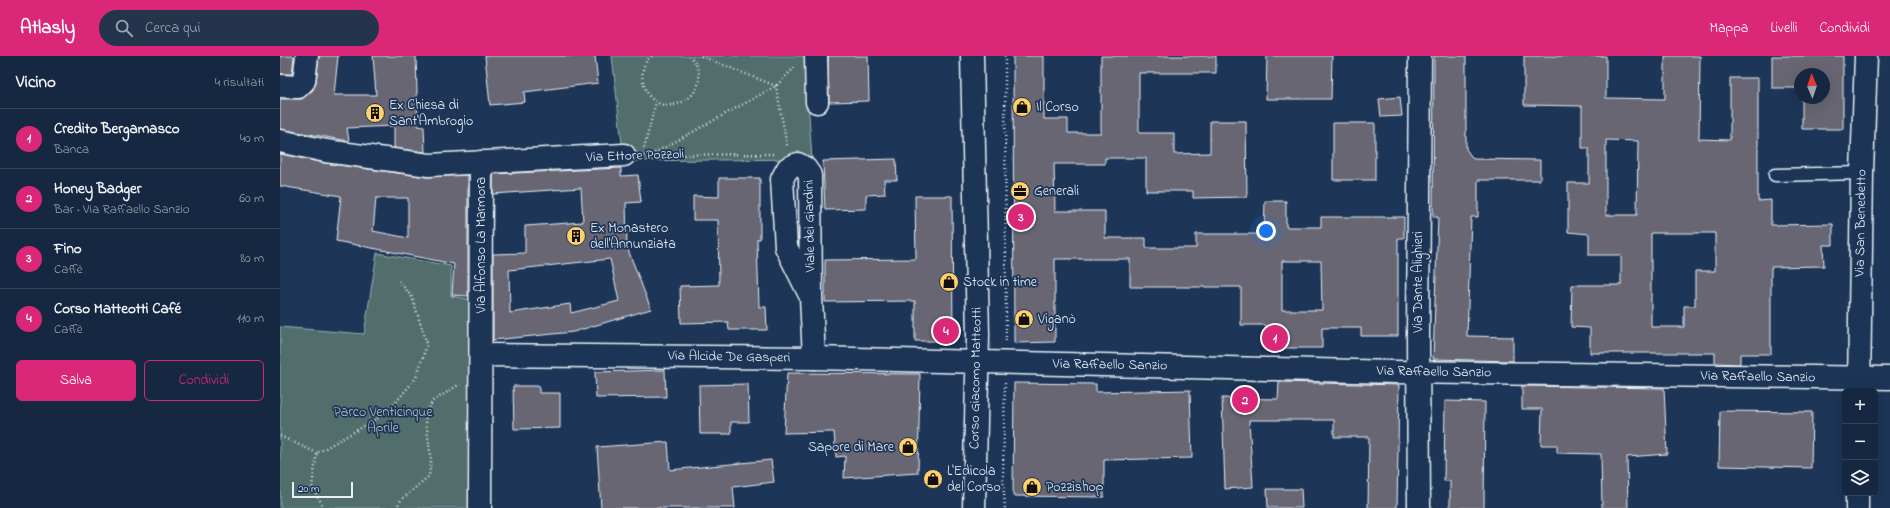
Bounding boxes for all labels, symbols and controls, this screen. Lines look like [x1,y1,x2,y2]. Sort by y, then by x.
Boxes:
search box [99,10,379,46]
text: Atlasly [20,15,75,42]
icon: search [113,17,135,39]
text: Cerca qui [145,17,201,39]
text: Mappa [1710,18,1748,39]
text: Livelli [1770,18,1797,39]
text: Condividi [1819,18,1870,39]
north arrow [1794,68,1830,104]
text: Vicino [16,70,56,95]
text: 4 risultati [215,73,264,92]
place label: Ex Chiesa di Sant'Ambrogio [389,95,473,133]
shop icon: Il Corso [1011,96,1033,118]
place label: Il Corso [1036,97,1079,118]
building icon: Ex Chiesa di Sant'Ambrogio [364,102,386,124]
text: Credito Bergamasco [54,118,179,140]
text: 1 [27,129,31,148]
text: 40 m [240,129,264,148]
text: Banca [54,140,89,159]
street label: Via Ettore Pozzoli [585,144,684,168]
street label: Via San Benedetto [1850,169,1872,278]
street label: Via Alfonso La Marmora [471,177,492,314]
text: Honey Badger [54,178,141,200]
street label: Viale dei Giardini [799,179,821,274]
office icon: Generali [1009,180,1031,202]
place label: Generali [1034,181,1079,202]
text: 2 [26,189,32,208]
text: 60 m [239,189,264,208]
text: Bar · Via Raffaello Sanzio [54,200,190,219]
pin: 3 [1008,202,1034,232]
place label: Ex Monastero dell'Annunziata [590,218,676,255]
your location [1256,221,1276,241]
building icon: Ex Monastero dell'Annunziata [565,225,587,247]
street label: Via Dante Alighieri [1408,231,1430,334]
text: Fino [54,238,82,260]
text: 3 [26,249,32,268]
text: 80 m [240,249,264,268]
text: Caffè [54,260,83,279]
shop icon: Stock in time [938,271,960,293]
place label: Stock in time [963,272,1038,293]
text: Corso Matteotti Café [54,298,181,320]
street label: Corso Giacomo Matteotti [964,307,988,449]
shop icon: Viganò [1013,308,1035,330]
text: 4 [26,309,32,328]
text: 110 m [237,309,264,328]
place label: Viganò [1037,309,1076,331]
pin: 4 [933,316,959,346]
text: Caffè [54,320,83,339]
pin: 1 [1262,323,1288,353]
street label: Via Alcide De Gasperi [667,345,790,369]
street label: Via Raffaello Sanzio [1051,353,1168,376]
button: Salva [16,360,136,401]
button: Condividi [144,360,264,401]
street label: Via Raffaello Sanzio [1375,360,1492,383]
street label: Via Raffaello Sanzio [1699,365,1816,388]
pin: 2 [1232,385,1258,415]
map controls [1842,388,1878,496]
button: + [1842,388,1878,424]
park label: Parco Venticinque Aprile [334,402,433,439]
button: − [1842,424,1878,460]
shop icon: Sapore di Mare [897,436,919,458]
place label: Sapore di Mare [808,437,895,458]
button: layers [1842,460,1878,496]
place label: L'Edicola del Corso [947,461,1001,498]
shop icon: L'Edicola del Corso [922,468,944,490]
shop icon: Pozzishop [1021,476,1043,498]
place label: Pozzishop [1046,477,1104,498]
scale bar [292,480,353,499]
text: 20 m [298,481,320,497]

